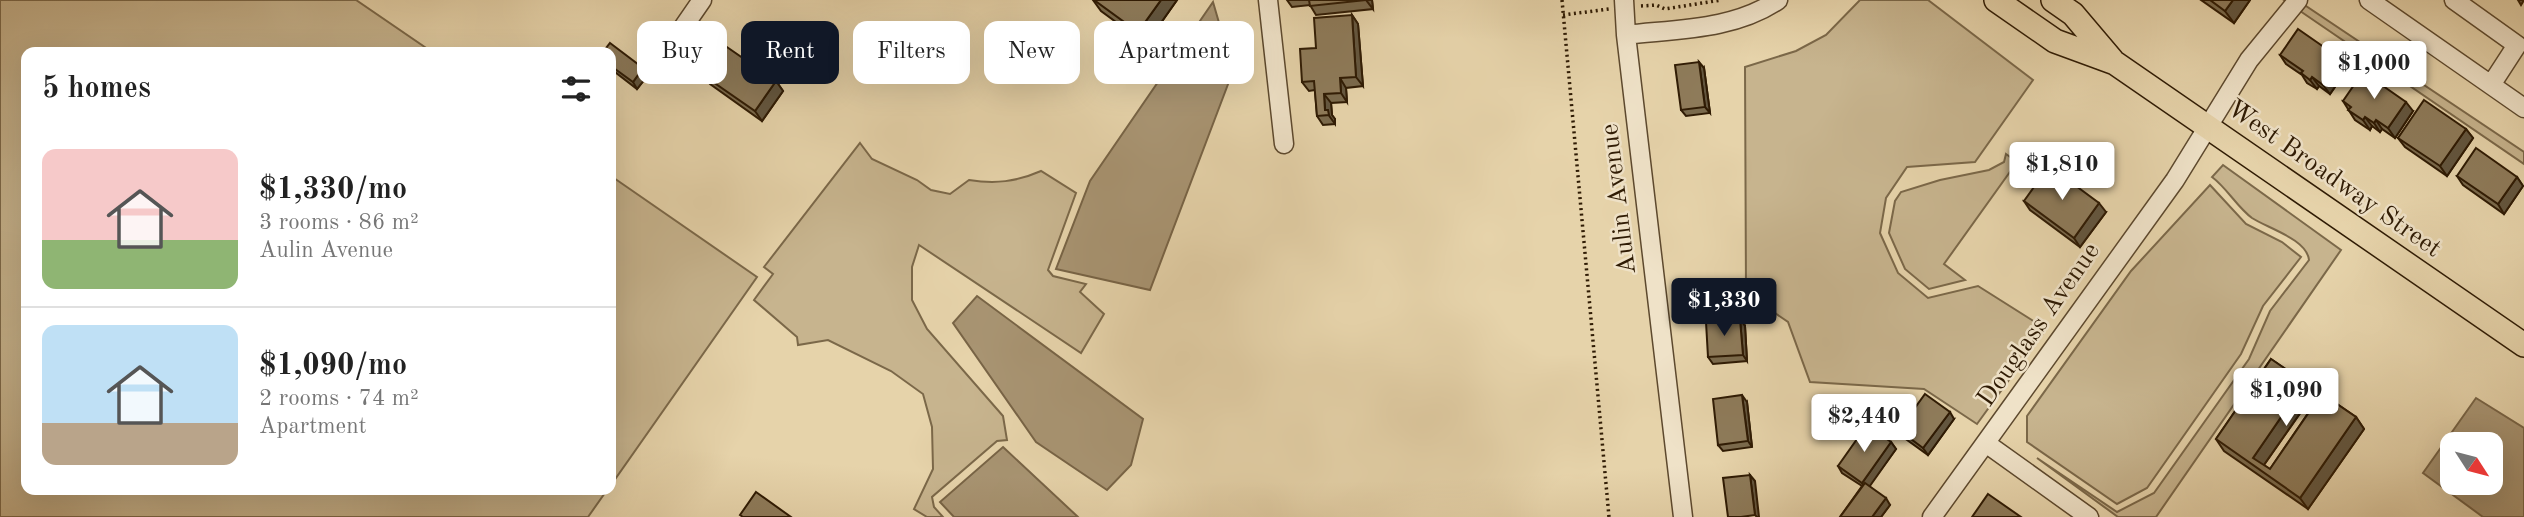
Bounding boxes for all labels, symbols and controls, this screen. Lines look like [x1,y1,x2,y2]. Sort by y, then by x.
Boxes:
chip: Buy [637,21,727,84]
chip: Rent [741,21,839,84]
chip: Filters [853,21,970,84]
chip: New [984,21,1080,84]
chip: Apartment [1094,21,1254,84]
pin: $1,000 [2317,42,2431,101]
text: $1,000 [2337,52,2411,75]
icon: filters [557,70,595,108]
text: 5 homes [42,74,151,104]
street label: West Broadway Street [2222,95,2446,263]
street label: Aulin Avenue [1597,122,1641,276]
pin: $1,810 [2005,142,2119,202]
text: $1,810 [2025,153,2099,176]
text: $1,330/mo [259,175,407,205]
icon: home [98,177,182,261]
text: 3 rooms · 86 m² [259,211,419,234]
street label: Douglass Avenue [1973,238,2105,412]
text: Aulin Avenue [259,239,393,262]
pin: $1,330 [1667,278,1781,338]
text: $1,330 [1687,289,1761,312]
text: $1,090/mo [259,351,407,381]
icon: home [98,353,182,437]
pin: $1,090 [2229,368,2343,428]
text: $1,090 [2249,379,2323,402]
text: 2 rooms · 74 m² [259,387,419,410]
pin: $2,440 [1807,394,1921,454]
text: $2,440 [1827,405,1901,428]
text: Apartment [259,415,367,438]
north arrow [2440,432,2502,495]
map controls [2440,432,2503,495]

